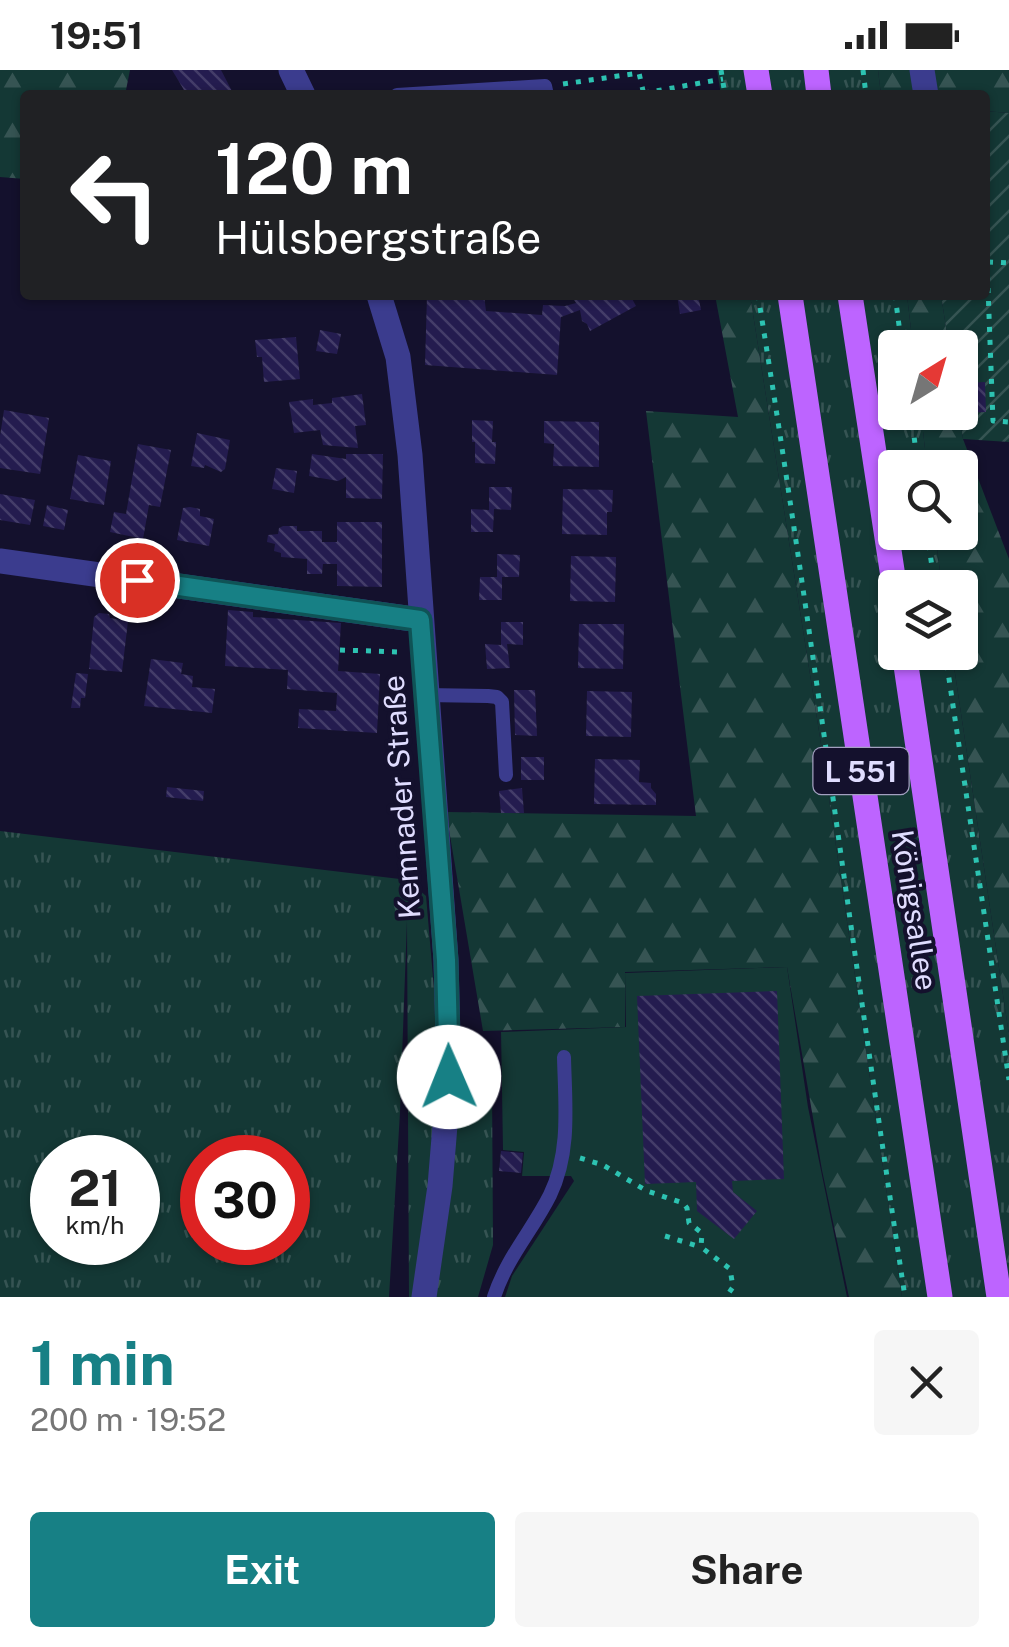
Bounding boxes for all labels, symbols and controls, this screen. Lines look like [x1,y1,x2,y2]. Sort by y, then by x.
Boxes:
text: 19:51 [50,13,143,58]
text: 120 m [215,127,413,210]
icon: left [50,130,180,260]
text: Hülsbergstraße [215,211,541,264]
north arrow [878,330,978,430]
map controls [878,330,978,670]
button: search [878,450,978,550]
pin [95,538,180,623]
icon: arrive [110,553,165,608]
button: layers [878,570,978,670]
street label: Kemnader Straße [375,674,427,920]
road number: L 551 [814,748,908,794]
street label: Königsallee [885,827,945,993]
position arrow [397,1025,501,1129]
speed limit sign: 30 [180,1135,310,1265]
text: 21 [68,1158,122,1217]
text: km/h [66,1210,124,1240]
text: 1 min [30,1328,175,1399]
button: close [874,1330,979,1435]
text: 200 m · 19:52 [30,1401,226,1438]
button: Exit [30,1512,495,1627]
button: Share [515,1512,979,1627]

